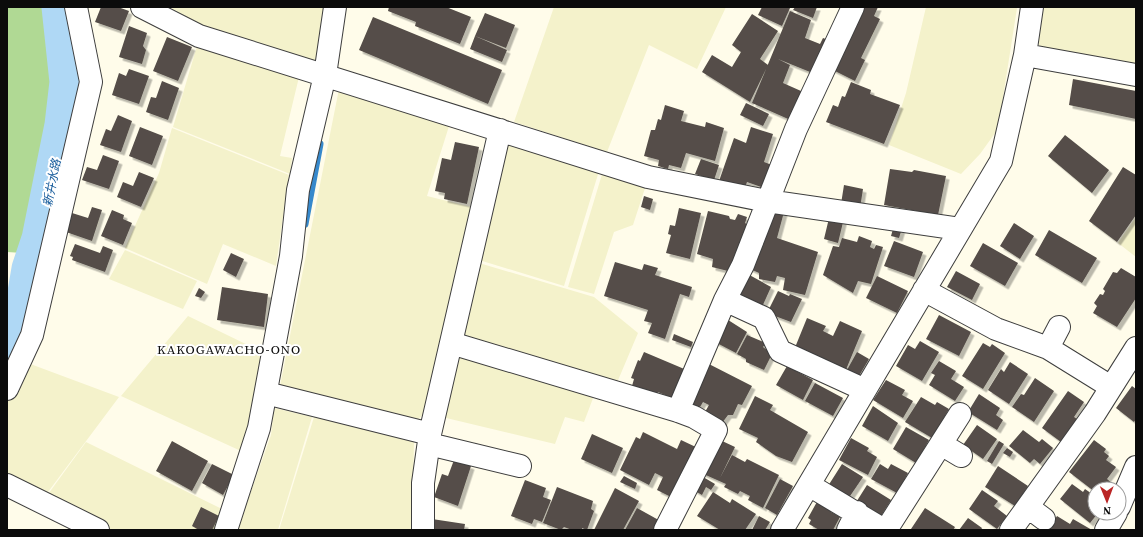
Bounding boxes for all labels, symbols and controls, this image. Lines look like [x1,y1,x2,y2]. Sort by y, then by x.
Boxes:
water label: 新井水路 [40,157,65,208]
district label: KAKOGAWACHO-ONO [157,341,301,358]
north arrow [1087,481,1127,521]
text: N [1103,503,1111,518]

